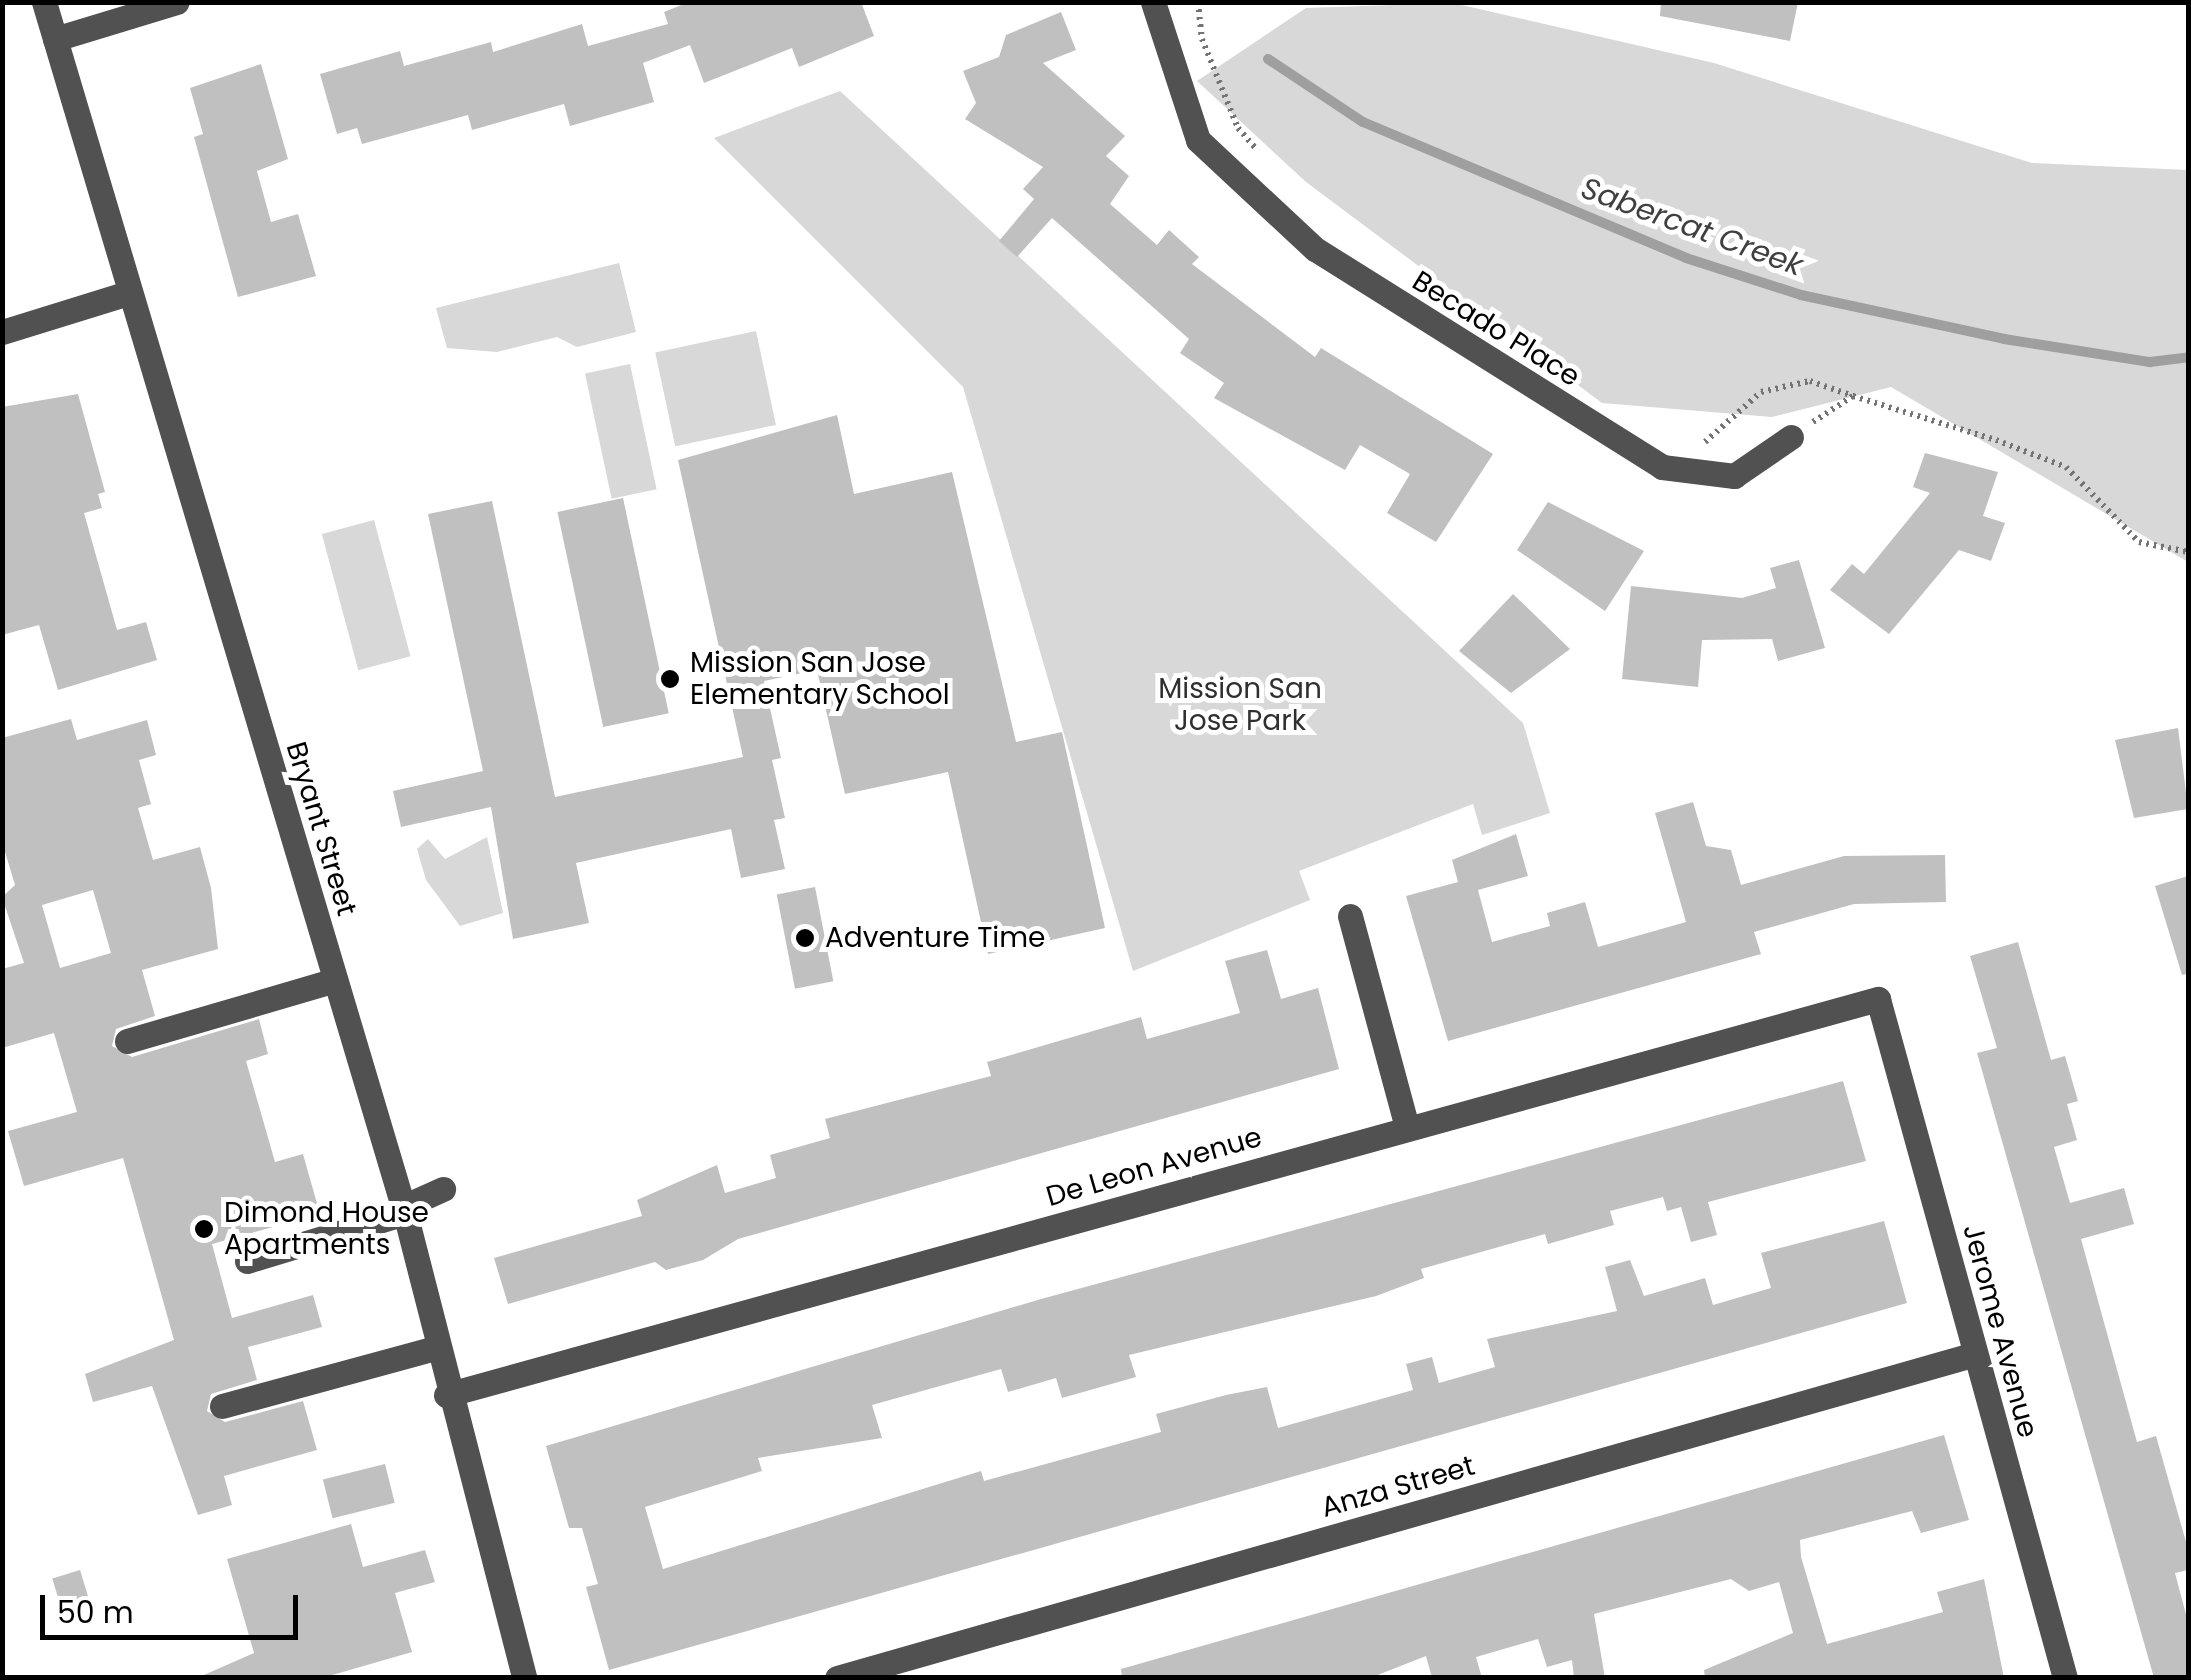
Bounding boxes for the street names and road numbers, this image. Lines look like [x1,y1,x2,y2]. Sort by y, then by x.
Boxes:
street label: Becado Place [1406,264,1586,394]
street label: Bryant Street [279,738,363,920]
street label: De Leon Avenue [1042,1120,1266,1214]
street label: Jerome Avenue [1955,1221,2045,1441]
street label: Anza Street [1317,1449,1479,1525]

